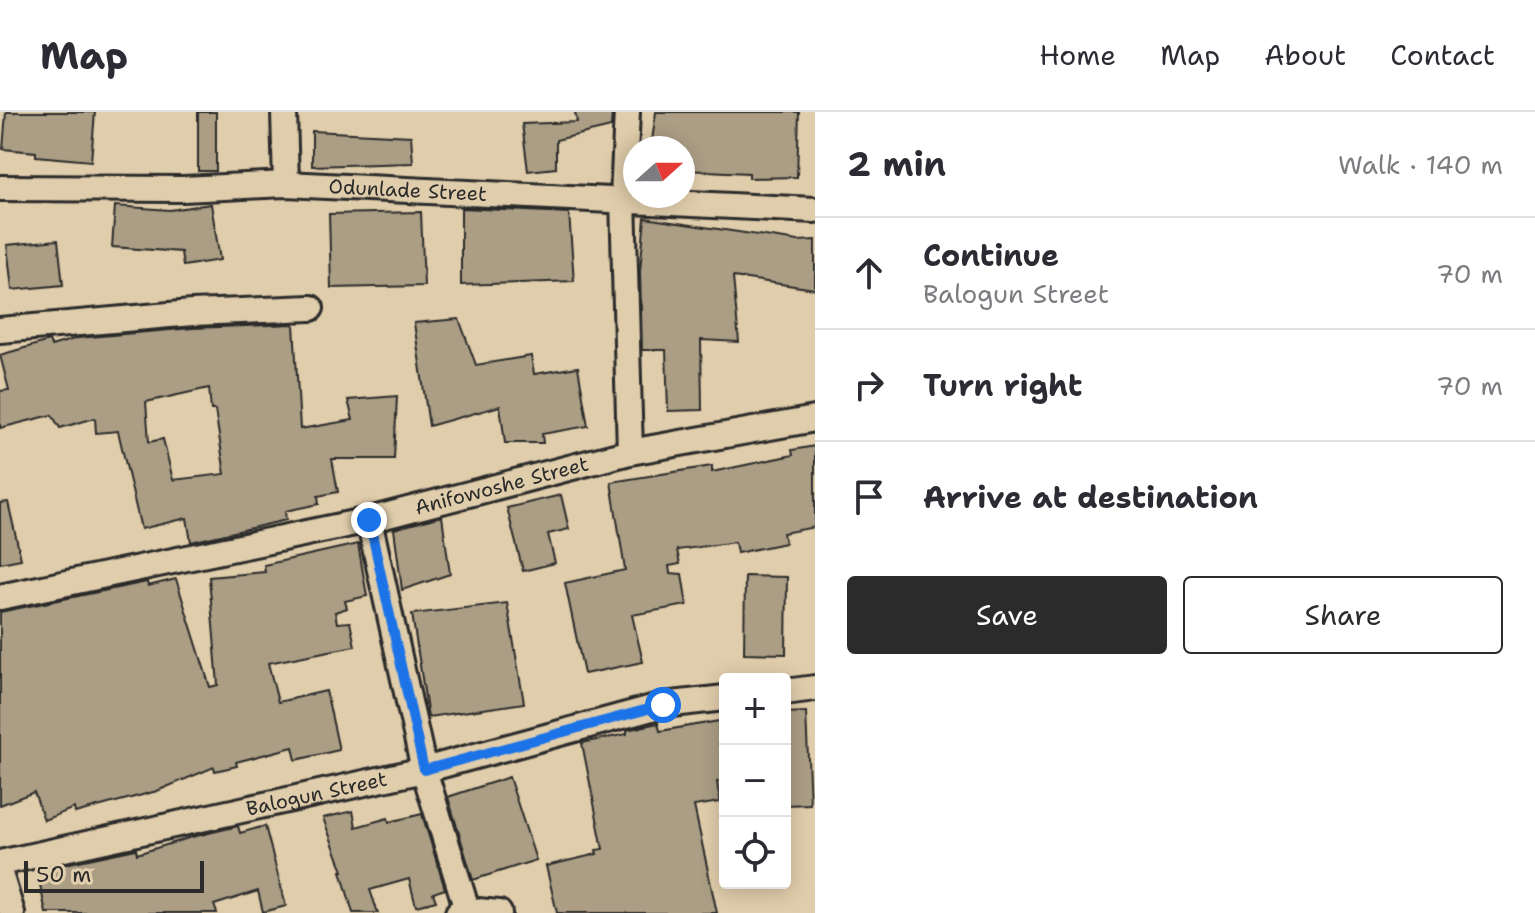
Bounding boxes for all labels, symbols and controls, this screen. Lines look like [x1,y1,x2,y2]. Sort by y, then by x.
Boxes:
text: Map [40,30,128,81]
text: Home [1039,36,1116,74]
text: Map [1160,36,1220,74]
text: About [1264,36,1346,74]
text: Contact [1390,36,1495,74]
north arrow [623,136,695,208]
text: 2 min [847,141,946,187]
text: Walk · 140 m [1338,147,1503,182]
street label: Odunlade Street [328,173,487,207]
text: Continue [923,235,1059,276]
icon: ahead [847,251,891,295]
text: 70 m [1436,256,1503,291]
text: Balogun Street [923,276,1109,311]
icon: right [847,363,891,407]
text: Turn right [923,365,1082,406]
text: 70 m [1436,368,1503,403]
street label: Anifowoshe Street [412,450,591,521]
icon: arrive [847,475,891,519]
text: Arrive at destination [923,477,1258,518]
route end [351,502,387,538]
button: Save [847,576,1167,654]
button: Share [1183,576,1503,654]
map controls [719,673,791,889]
button: + [719,673,791,745]
route start [645,687,681,723]
button: − [719,745,791,817]
street label: Balogun Street [244,766,389,822]
button: locate [719,817,791,889]
scale bar [24,857,204,893]
text: 50 m [36,860,91,889]

